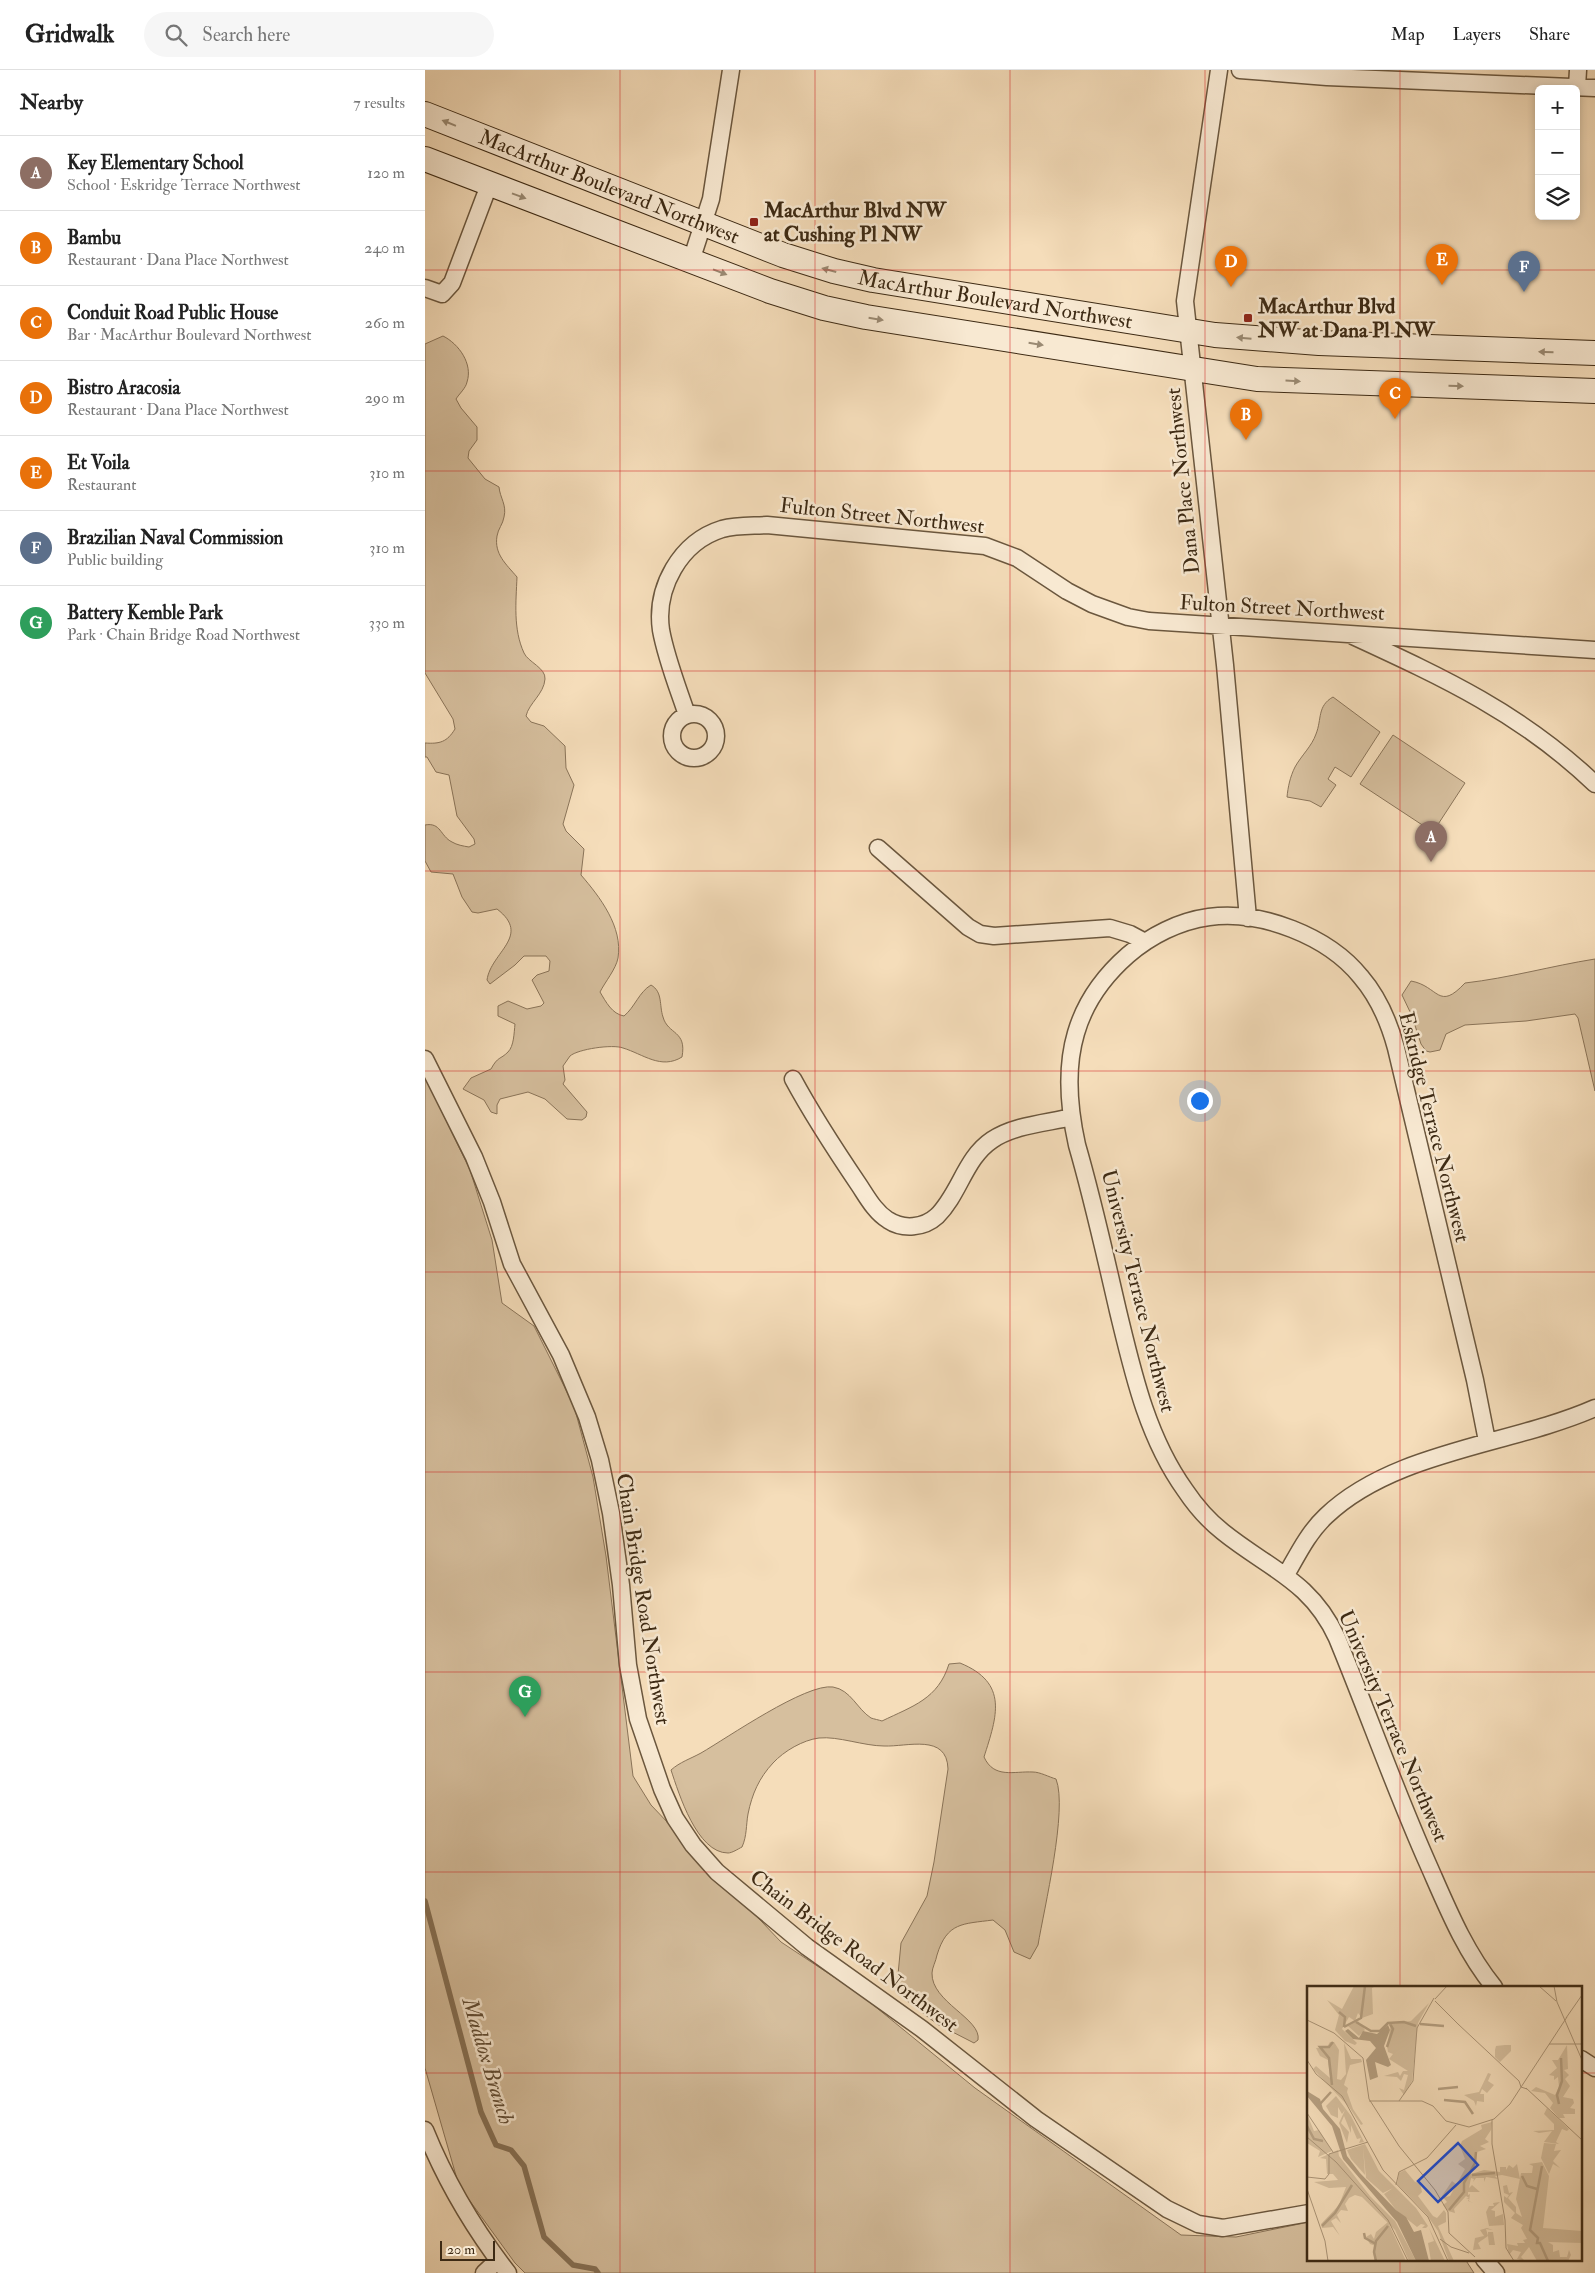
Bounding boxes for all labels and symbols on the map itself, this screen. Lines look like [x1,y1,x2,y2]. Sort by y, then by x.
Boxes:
one-way arrow [441,119,456,127]
street label: MacArthur Boulevard Northwest [475,123,744,250]
one-way arrow [512,192,527,200]
place label: MacArthur Blvd NW at Cushing Pl NW [763,197,948,248]
marker: MacArthur Blvd NW at Cushing Pl NW [748,216,760,228]
pin: E [1426,244,1458,285]
pin: D [1215,246,1247,287]
pin: F [1508,251,1540,292]
street label: MacArthur Boulevard Northwest [855,263,1135,335]
one-way arrow [821,265,836,273]
one-way arrow [713,268,728,276]
place label: MacArthur Blvd NW at Dana Pl NW [1257,293,1436,344]
marker: MacArthur Blvd NW at Dana Pl NW [1242,312,1254,324]
one-way arrow [868,315,884,323]
one-way arrow [1236,334,1252,342]
one-way arrow [1028,340,1044,348]
one-way arrow [1538,347,1554,355]
one-way arrow [1286,377,1302,385]
pin: C [1379,378,1411,419]
one-way arrow [1448,382,1464,390]
street label: Dana Place Northwest [1160,386,1206,575]
pin: B [1230,399,1262,440]
street label: Fulton Street Northwest [778,492,986,540]
street label: Fulton Street Northwest [1179,589,1385,627]
pin: A [1415,821,1447,862]
street label: Eskridge Terrace Northwest [1392,1009,1476,1245]
your location [1187,1088,1213,1114]
street label: University Terrace Northwest [1095,1167,1181,1415]
street label: Chain Bridge Road Northwest [610,1471,676,1727]
street label: University Terrace Northwest [1332,1606,1454,1846]
pin: G [509,1676,541,1717]
street label: Chain Bridge Road Northwest [744,1864,964,2038]
inset map [1307,1986,1583,2260]
water label: Maddox Branch [455,1992,521,2128]
scale bar [440,2238,495,2261]

